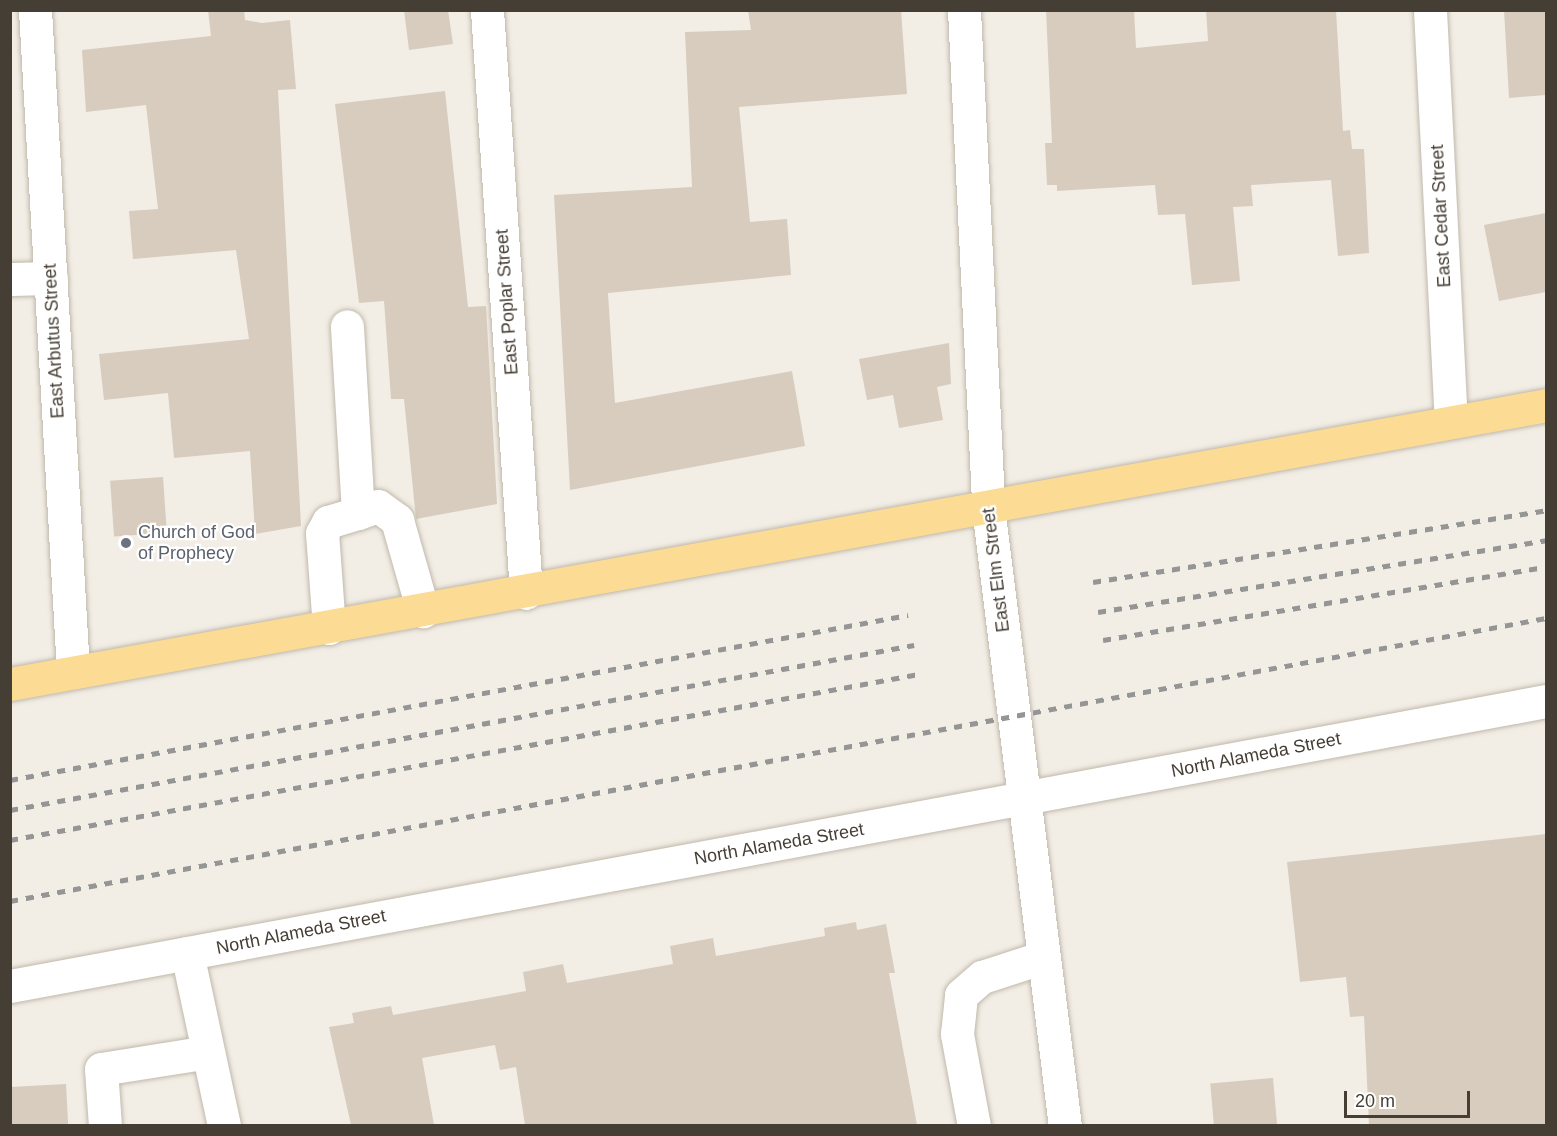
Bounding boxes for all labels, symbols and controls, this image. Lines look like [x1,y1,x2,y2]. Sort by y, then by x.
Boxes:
street label: East Cedar Street [1426,144,1456,288]
street label: East Poplar Street [491,228,523,376]
street label: East Arbutus Street [39,263,69,419]
street label: East Elm Street [978,507,1014,633]
place label: Church of God of Prophecy [138,522,255,564]
marker: Church of God of Prophecy [119,536,133,550]
street label: North Alameda Street [1169,728,1343,782]
street label: North Alameda Street [692,818,866,870]
street label: North Alameda Street [214,905,388,959]
scale bar [1347,1079,1473,1117]
text: 20 m [1355,1091,1395,1111]

